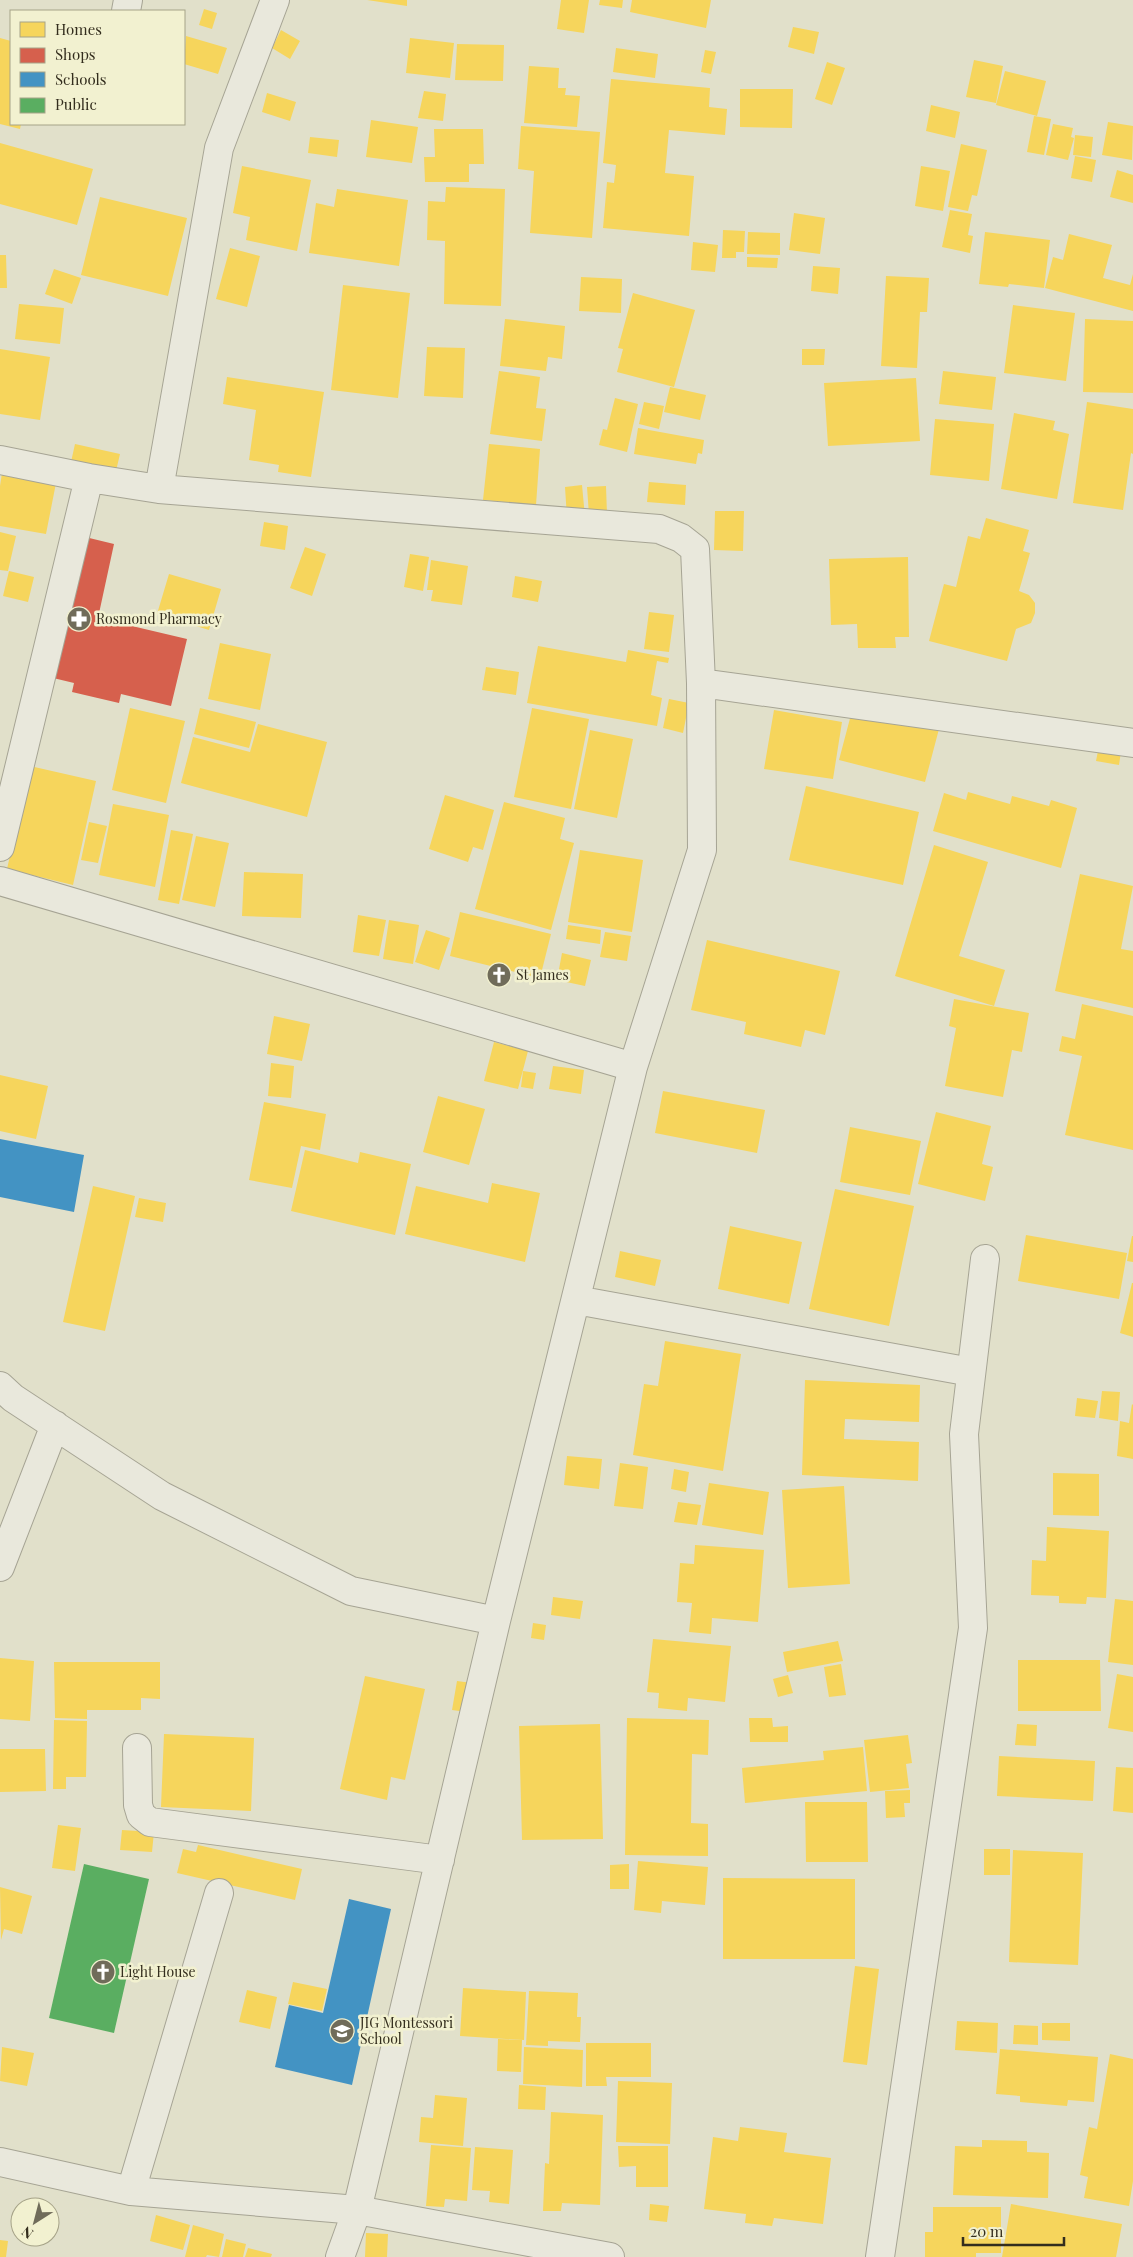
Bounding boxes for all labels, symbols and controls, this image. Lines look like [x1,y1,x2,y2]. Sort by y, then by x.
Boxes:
legend [10,10,185,125]
text: Homes [55,19,102,39]
text: Shops [55,44,96,64]
text: Schools [55,69,107,89]
text: Public [55,94,97,114]
pharmacy icon: Rosmond Pharmacy [66,606,92,632]
place label: Rosmond Pharmacy [96,609,222,628]
church icon: St James [486,962,512,988]
place label: St James [516,965,569,984]
church icon: Light House [90,1959,116,1985]
place label: Light House [120,1962,196,1981]
place label: JIG Montessori School [359,2013,453,2048]
school or university icon: JIG Montessori School [329,2018,355,2044]
north arrow [10,2197,60,2247]
scale bar [963,2214,1064,2246]
text: 20 m [970,2221,1004,2241]
text: N [17,2222,37,2244]

